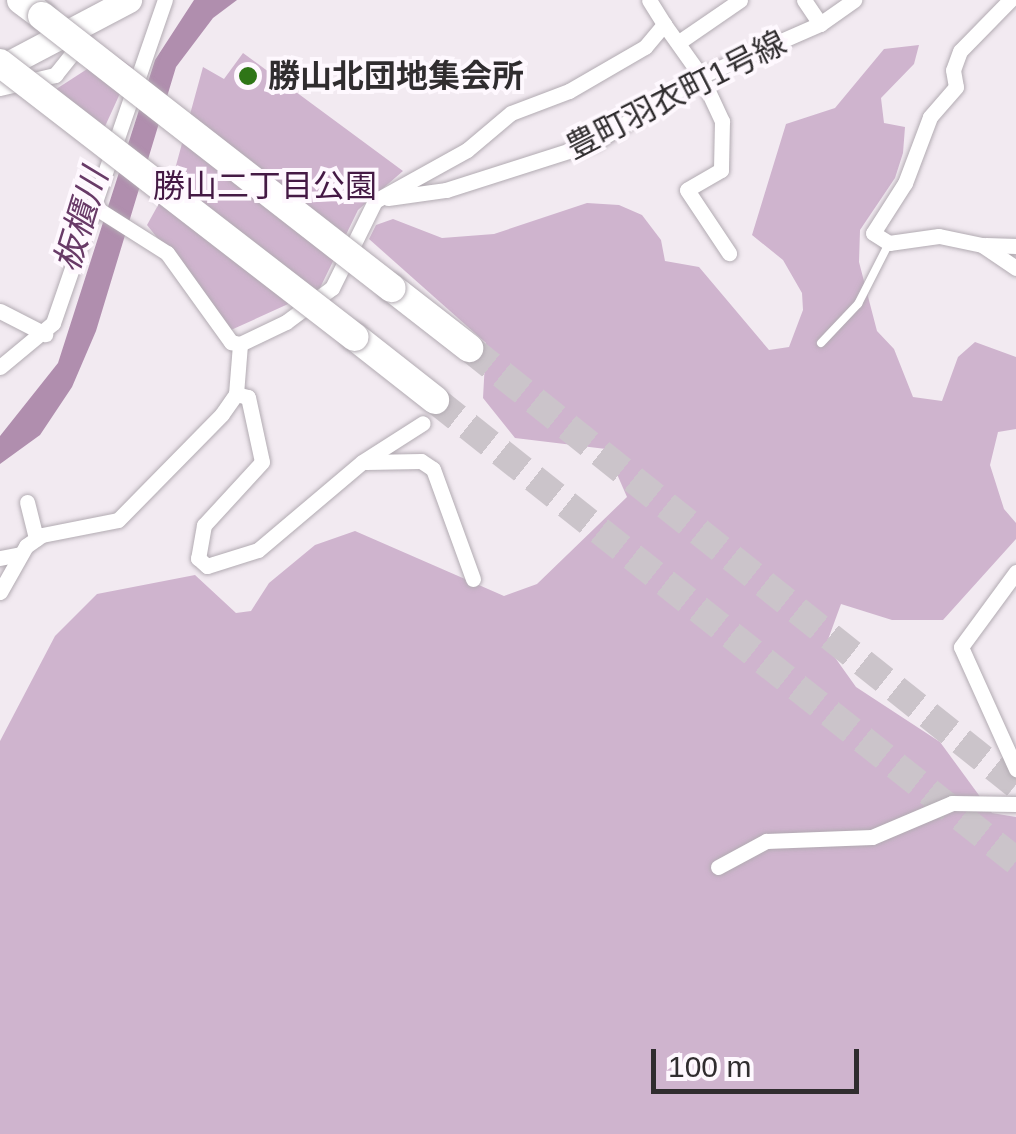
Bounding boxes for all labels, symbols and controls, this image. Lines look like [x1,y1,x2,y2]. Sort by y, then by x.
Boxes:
street label: 豊町羽衣町1号線 [560,23,792,167]
place label: 勝山北団地集会所 [268,57,524,95]
marker: 勝山北団地集会所 [237,65,259,87]
water label: 板櫃川 [46,164,116,276]
park label: 勝山二丁目公園 [153,167,377,205]
scale bar [656,1029,864,1091]
text: 100 m [668,1050,751,1083]

